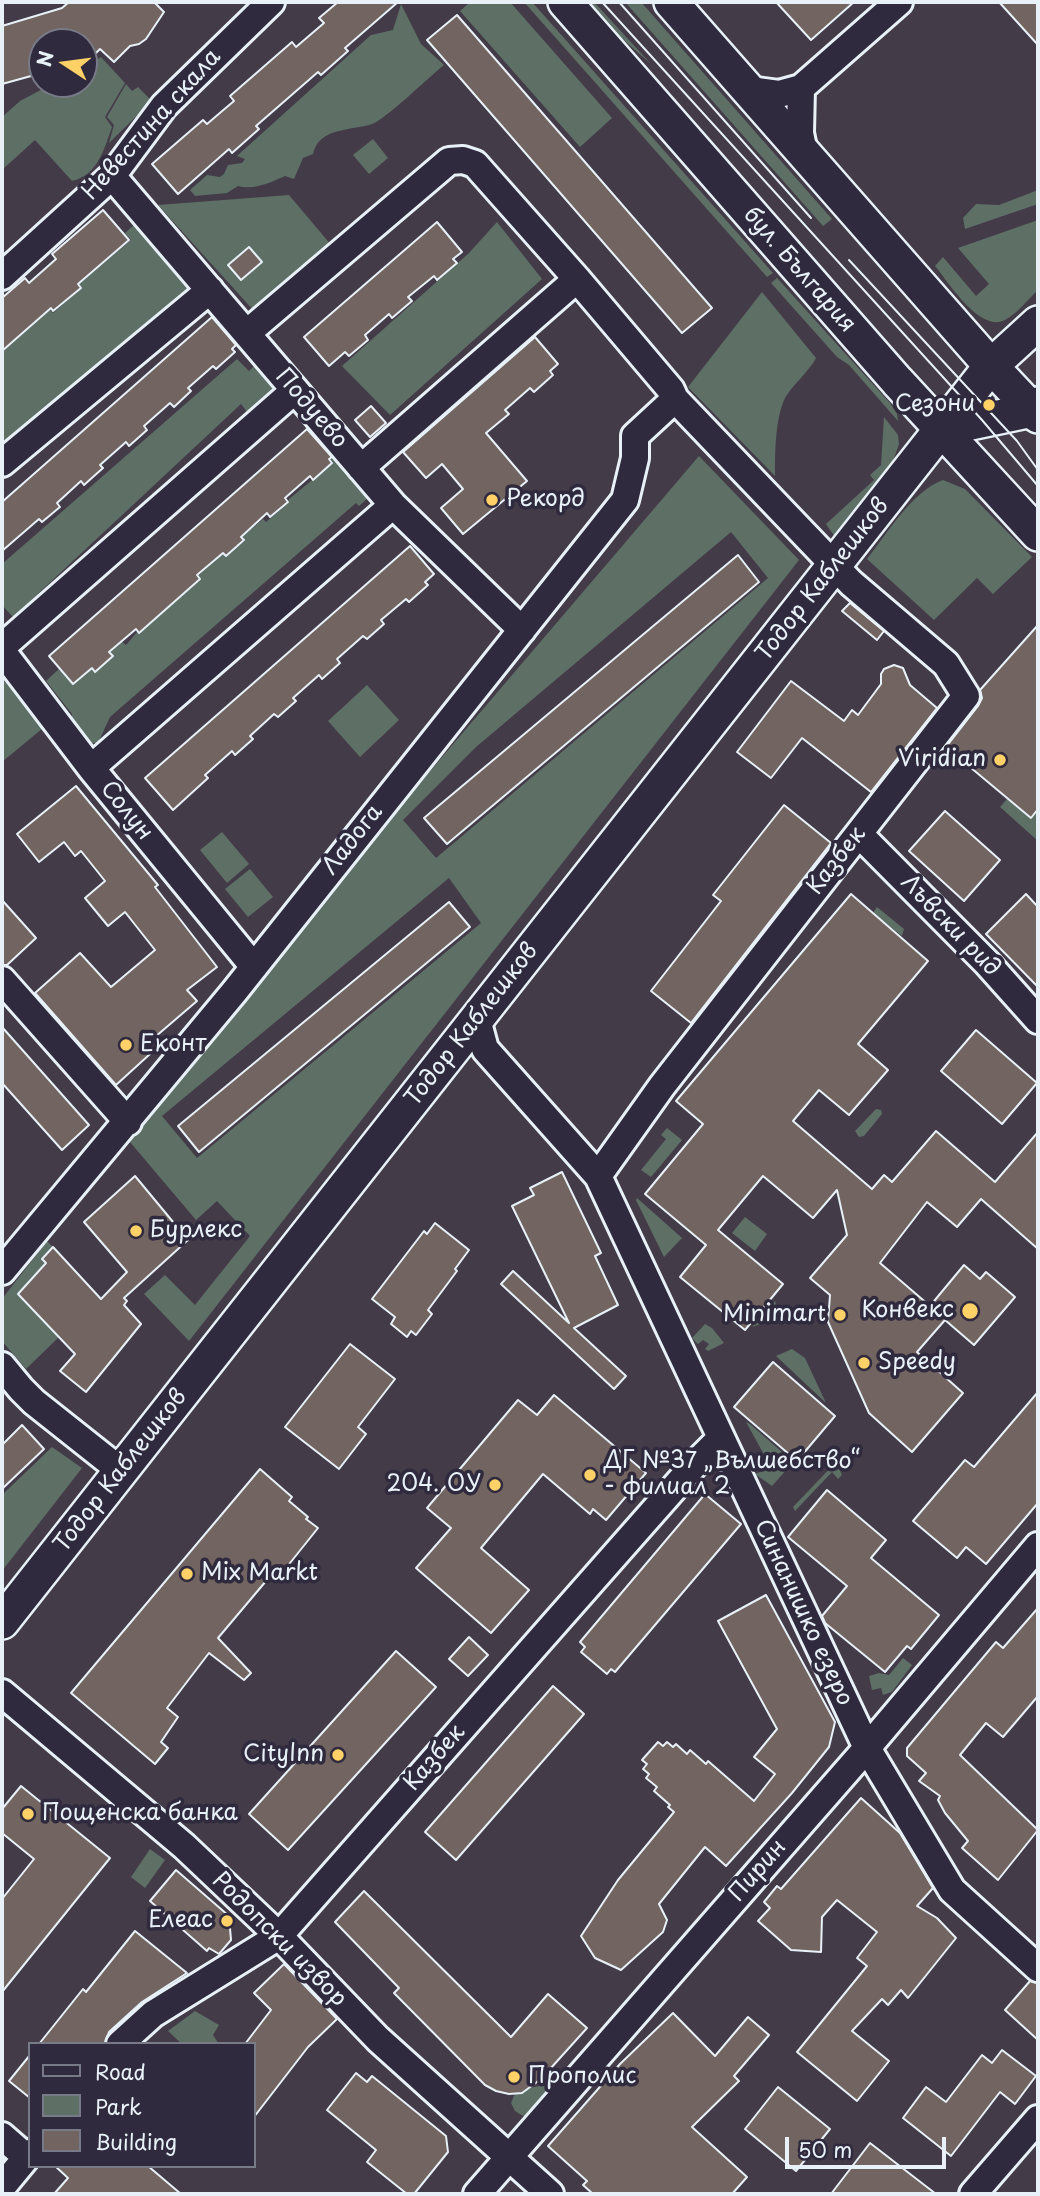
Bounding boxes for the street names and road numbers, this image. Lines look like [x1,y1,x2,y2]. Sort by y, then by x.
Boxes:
street label: Невестина скала [77,44,227,206]
street label: бул. България [737,201,861,339]
street label: Подуево [269,364,353,454]
street label: Тодор Каблешков [751,493,895,667]
street label: Солун [94,776,158,846]
street label: Ладога [317,799,389,881]
street label: Казбек [802,821,872,901]
street label: Лъвски рид [895,869,1005,983]
street label: Тодор Каблешков [400,938,544,1112]
street label: Тодор Каблешков [49,1384,193,1558]
street label: Синанишко езеро [748,1516,858,1710]
street label: Казбек [399,1719,471,1797]
street label: Пирин [724,1834,792,1908]
street label: Родопски извор [206,1867,352,2013]

